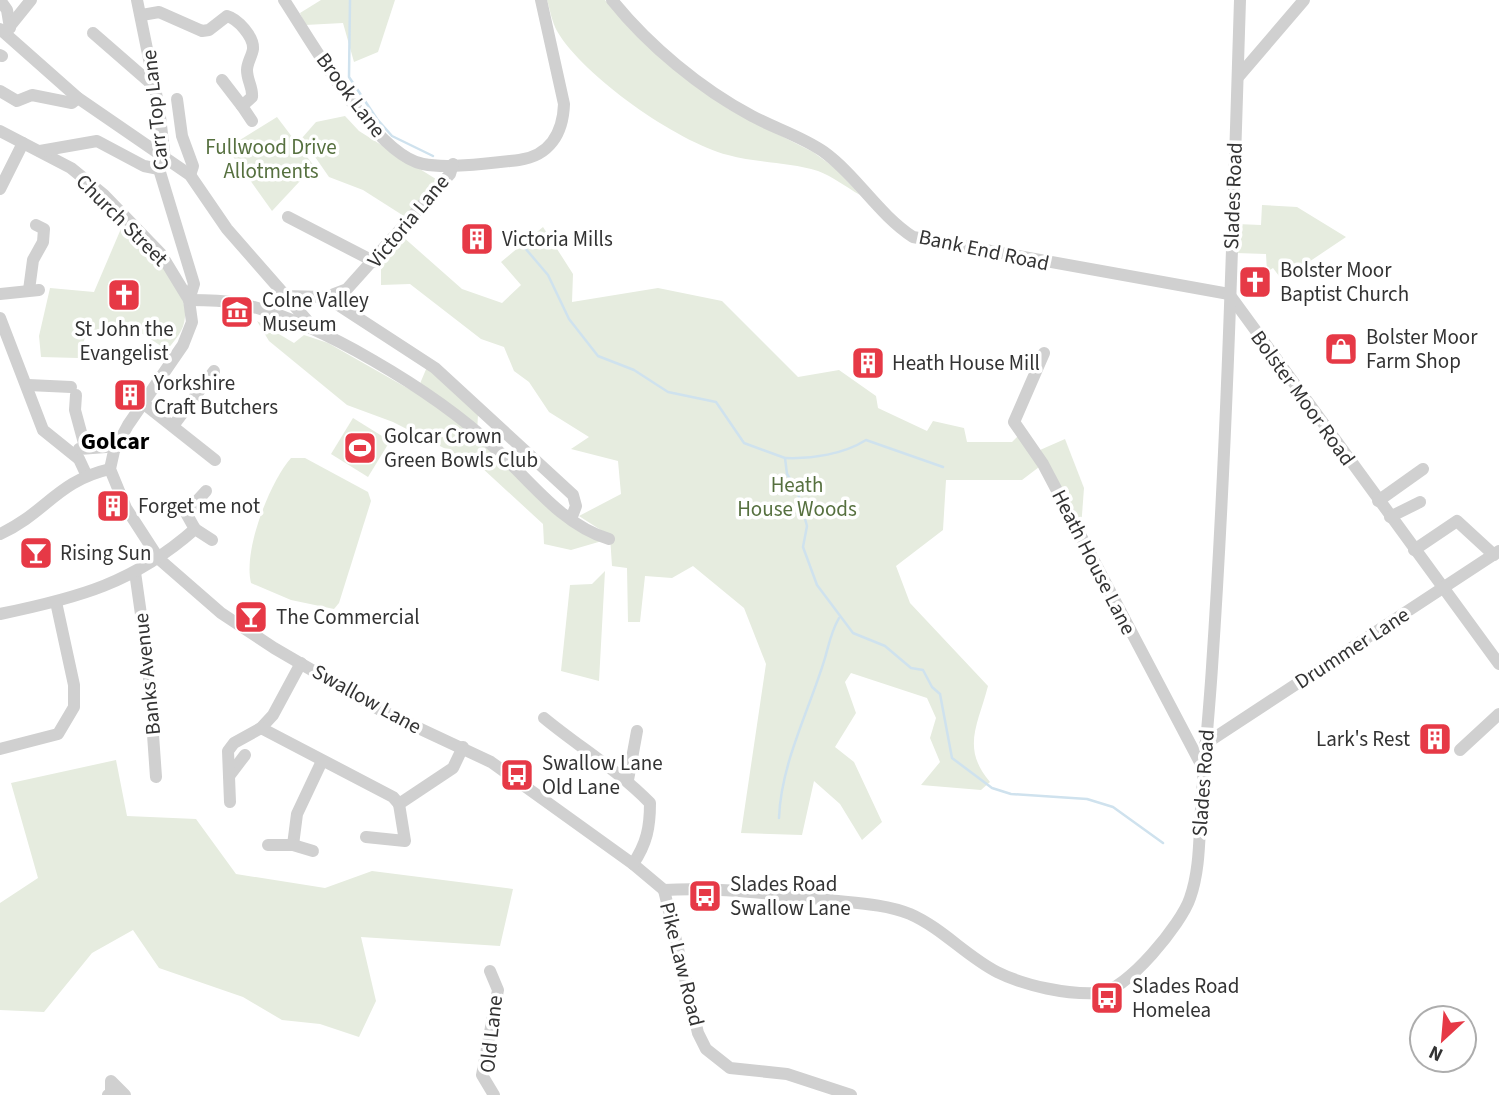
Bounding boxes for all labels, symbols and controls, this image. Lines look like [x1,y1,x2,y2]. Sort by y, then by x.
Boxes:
street label: Brook Lane [309,46,393,144]
street label: Carr Top Lane [134,48,176,172]
park label: Fullwood Drive Allotments [205,132,337,186]
street label: Slades Road [1216,142,1250,250]
street label: Church Street [69,167,175,273]
street label: Victoria Lane [360,168,456,274]
building icon: Victoria Mills [458,220,496,258]
street label: Bank End Road [916,222,1052,278]
place label: Victoria Mills [502,224,613,254]
place label: Bolster Moor Baptist Church [1280,255,1409,309]
church icon: Bolster Moor Baptist Church [1236,263,1274,301]
church icon: St John the Evangelist [105,276,143,314]
place label: Colne Valley Museum [262,285,369,339]
museum icon: Colne Valley Museum [218,293,256,331]
place label: St John the Evangelist [74,314,174,368]
place label: Bolster Moor Farm Shop [1366,322,1478,376]
street label: Bolster Moor Road [1244,324,1362,472]
shop icon: Bolster Moor Farm Shop [1322,330,1360,368]
building icon: Heath House Mill [849,344,887,382]
place label: Heath House Mill [892,348,1040,378]
place label: Yorkshire Craft Butchers [153,368,278,422]
building icon: Yorkshire Craft Butchers [111,376,149,414]
place label: Golcar Crown Green Bowls Club [384,421,538,475]
district label: Golcar [81,424,150,459]
sports icon: Golcar Crown Green Bowls Club [341,429,379,467]
park label: Heath House Woods [737,470,857,524]
street label: Heath House Lane [1044,484,1144,640]
building icon: Forget me not [94,487,132,525]
place label: Forget me not [138,491,260,521]
bar icon: Rising Sun [17,534,55,572]
place label: Rising Sun [60,538,151,568]
bar icon: The Commercial [232,598,270,636]
street label: Drummer Lane [1289,600,1415,696]
place label: The Commercial [276,602,420,632]
street label: Banks Avenue [126,611,168,737]
street label: Swallow Lane [307,657,427,741]
building icon: Lark's Rest [1416,720,1454,758]
place label: Lark's Rest [1316,724,1410,754]
street label: Slades Road [1184,728,1222,838]
place label: Swallow Lane Old Lane [542,748,663,802]
bus stop icon: Swallow Lane Old Lane [498,756,536,794]
place label: Slades Road Swallow Lane [730,869,851,923]
bus stop icon: Slades Road Swallow Lane [686,877,724,915]
street label: Pike Law Road [652,899,712,1029]
place label: Slades Road Homelea [1132,971,1239,1025]
bus stop icon: Slades Road Homelea [1088,979,1126,1017]
street label: Old Lane [472,994,510,1074]
north arrow [1408,1004,1478,1074]
text: N [1425,1038,1448,1068]

